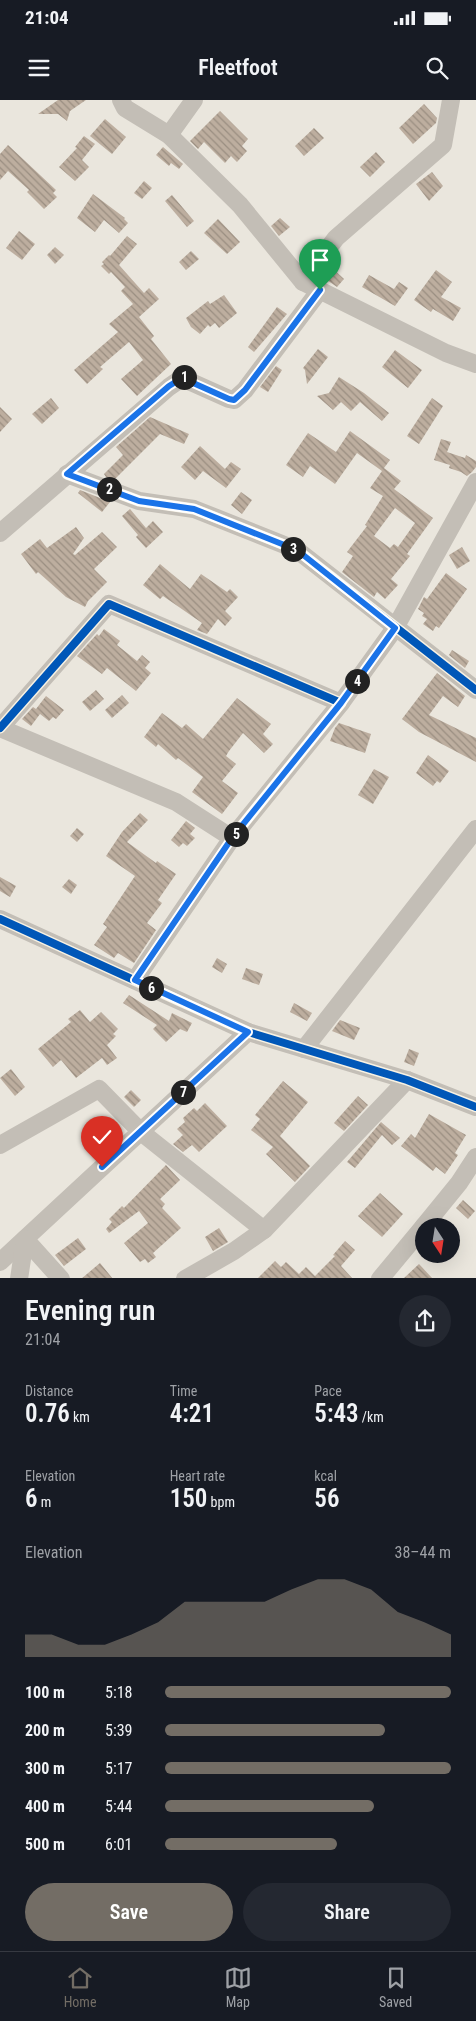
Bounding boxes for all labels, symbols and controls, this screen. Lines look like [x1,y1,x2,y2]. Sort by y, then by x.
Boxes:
text: 21:04 [25,6,69,29]
icon: menu [25,54,53,82]
icon: search [423,54,451,82]
text: Fleetfoot [198,55,278,80]
pin [299,239,341,290]
icon: arrive [306,246,334,274]
pin: 1 [172,364,196,390]
text: 1 [181,369,188,385]
pin: 2 [96,476,122,502]
text: 2 [106,481,113,497]
pin: 3 [280,536,306,562]
text: 3 [290,541,297,557]
pin: 4 [344,668,370,694]
text: 4 [354,673,361,689]
pin: 5 [224,822,248,846]
text: 5 [233,826,240,842]
pin: 6 [138,976,164,1000]
text: 6 [148,980,155,996]
pin: 7 [170,1080,196,1104]
text: 7 [180,1084,187,1100]
pin [81,1116,123,1167]
icon: check [88,1123,116,1151]
north arrow [415,1218,460,1262]
map controls [415,1218,460,1263]
text: Evening run [25,1294,155,1327]
button: share [399,1295,451,1347]
text: 21:04 [25,1330,60,1349]
text: Distance [25,1383,73,1399]
text: Time [170,1383,197,1399]
text: Pace [314,1383,342,1399]
text: 0.76 [25,1399,70,1428]
text: 4:21 [170,1399,214,1428]
text: 5:43 [314,1399,359,1428]
text: km [70,1409,90,1425]
text: /km [359,1409,384,1425]
text: Elevation [25,1468,75,1484]
text: Heart rate [170,1468,225,1484]
text: kcal [314,1468,337,1484]
text: 6 [25,1484,38,1513]
text: 150 [170,1484,207,1513]
text: 56 [314,1484,339,1513]
text: m [38,1494,51,1510]
text: bpm [207,1494,235,1510]
text: Elevation [25,1543,83,1562]
text: 38–44 m [395,1543,451,1562]
text: 100 m [25,1683,65,1702]
text: 5:18 [105,1683,132,1702]
text: 200 m [25,1721,65,1740]
text: 5:39 [105,1721,132,1740]
text: 300 m [25,1759,65,1778]
text: 5:17 [105,1759,132,1778]
text: 400 m [25,1797,65,1816]
text: 5:44 [105,1797,132,1816]
text: 500 m [25,1835,65,1854]
text: 6:01 [105,1835,132,1854]
button: Save [25,1883,233,1941]
button: Share [243,1883,451,1941]
tab: Home [64,1964,96,2010]
tab: Map [224,1964,252,2010]
tab: Saved [379,1964,412,2010]

